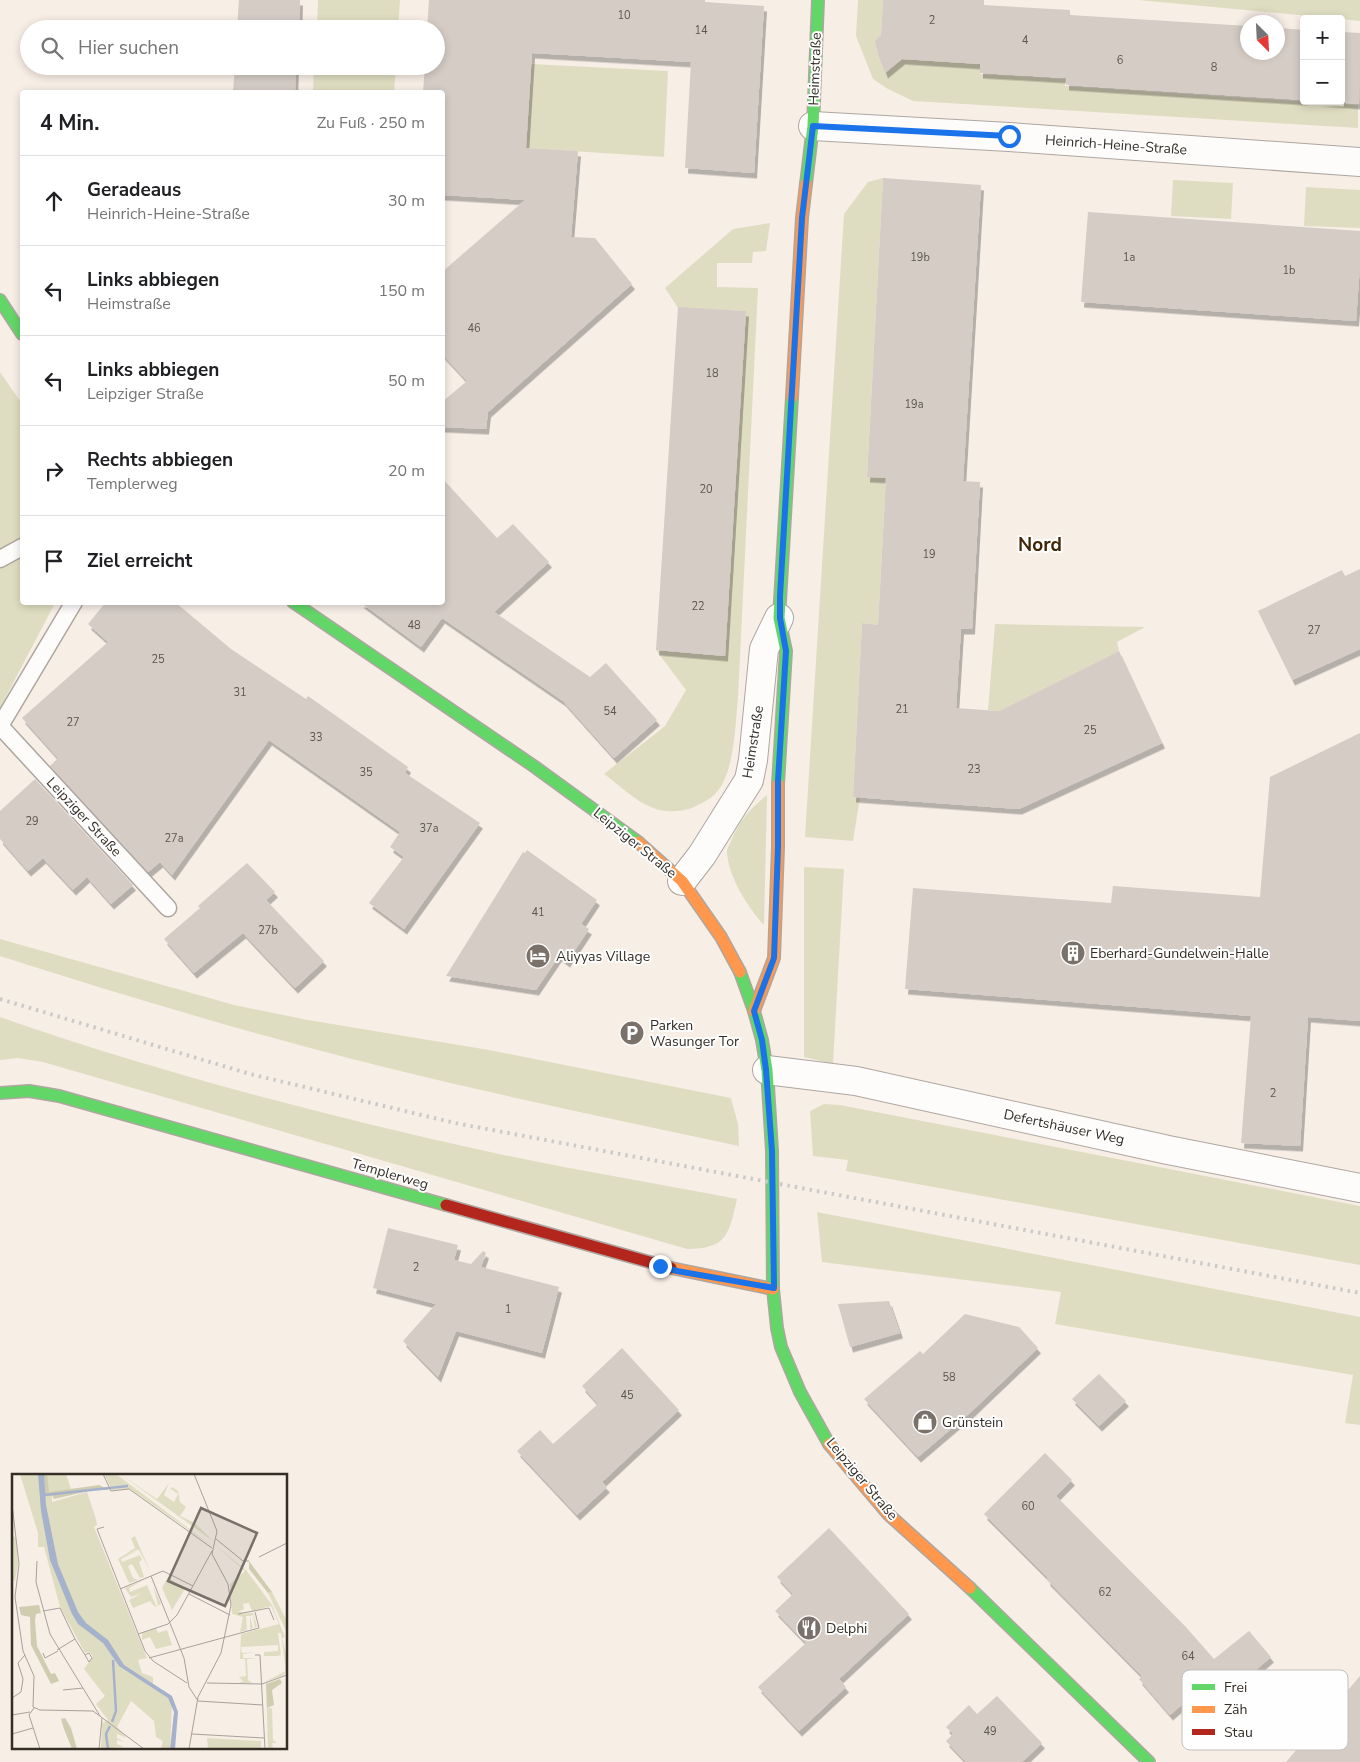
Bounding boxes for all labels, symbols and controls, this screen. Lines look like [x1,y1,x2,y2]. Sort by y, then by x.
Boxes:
house number: 10 [617,8,631,23]
house number: 2 [929,13,935,28]
north arrow [1240,15,1285,60]
map controls [1300,15,1345,105]
button: + [1300,15,1345,60]
search box [20,20,445,75]
house number: 14 [694,23,708,38]
street label: Heimstraße [804,32,826,106]
house number: 4 [1022,33,1029,48]
icon: search [38,34,66,62]
text: Hier suchen [78,35,179,61]
house number: 6 [1117,53,1124,68]
house number: 8 [1211,60,1218,75]
button: − [1300,60,1345,105]
text: 4 Min. [40,109,99,137]
text: Zu Fuß · 250 m [317,112,425,134]
route start [998,125,1021,148]
street label: Heinrich-Heine-Straße [1044,131,1188,159]
text: Geradeaus [87,177,181,203]
icon: ahead [40,187,68,215]
text: 30 m [388,190,425,212]
text: Heinrich-Heine-Straße [87,203,250,225]
house number: 19b [910,250,930,265]
house number: 1a [1123,250,1135,265]
house number: 1b [1282,263,1296,278]
text: Links abbiegen [87,267,219,293]
icon: left [40,277,68,305]
text: 150 m [378,280,425,302]
text: Heimstraße [87,293,171,315]
house number: 46 [467,321,481,336]
text: Links abbiegen [87,357,219,383]
house number: 18 [705,366,719,381]
icon: left [40,367,68,395]
text: 50 m [388,370,425,392]
text: Leipziger Straße [87,383,204,405]
house number: 19a [904,397,924,412]
text: Rechts abbiegen [87,447,233,473]
icon: right [40,457,68,485]
text: 20 m [388,460,425,482]
text: Templerweg [87,473,178,495]
house number: 20 [699,482,713,497]
district label: Nord [1018,532,1062,558]
icon: arrive [40,547,68,575]
house number: 19 [922,547,936,562]
text: Ziel erreicht [87,548,192,574]
house number: 22 [691,599,705,614]
house number: 48 [407,618,421,633]
house number: 27 [1307,623,1321,638]
house number: 25 [151,652,165,667]
house number: 31 [233,685,247,700]
house number: 21 [895,702,909,717]
house number: 54 [603,704,617,719]
street label: Heimstraße [738,704,768,780]
house number: 27 [66,715,80,730]
house number: 25 [1083,723,1097,738]
house number: 33 [309,730,323,745]
house number: 23 [967,762,981,777]
house number: 35 [359,765,373,780]
street label: Leipziger Straße [42,773,126,861]
street label: Leipziger Straße [589,803,681,883]
house number: 29 [25,814,39,829]
house number: 37a [419,821,439,836]
house number: 27a [164,831,184,846]
house number: 41 [531,905,545,920]
house number: 27b [258,923,278,938]
building icon: Eberhard-Gundelwein-Halle [1060,940,1086,966]
hotel icon: Aliyyas Village [525,943,551,969]
place label: Eberhard-Gundelwein-Halle [1090,944,1269,963]
place label: Aliyyas Village [556,947,650,966]
place label: Parken Wasunger Tor [650,1016,739,1051]
parking icon: Parken Wasunger Tor [619,1020,645,1046]
house number: 2 [1270,1086,1276,1101]
street label: Defertshäuser Weg [1002,1105,1126,1149]
street label: Templerweg [349,1154,431,1194]
route end [649,1255,672,1278]
house number: 2 [413,1260,419,1275]
house number: 1 [505,1302,511,1317]
house number: 58 [942,1370,956,1385]
house number: 45 [620,1388,634,1403]
shop icon: Grünstein [912,1409,938,1435]
place label: Grünstein [942,1413,1003,1432]
street label: Leipziger Straße [822,1434,902,1524]
inset map [12,1474,288,1750]
house number: 60 [1021,1499,1035,1514]
house number: 62 [1098,1585,1112,1600]
restaurant icon: Delphi [796,1615,822,1641]
place label: Delphi [826,1619,867,1638]
house number: 64 [1181,1649,1195,1664]
legend [1182,1670,1348,1750]
text: Frei [1224,1678,1247,1697]
text: Zäh [1224,1700,1247,1719]
text: Stau [1224,1723,1253,1742]
house number: 49 [983,1724,997,1739]

